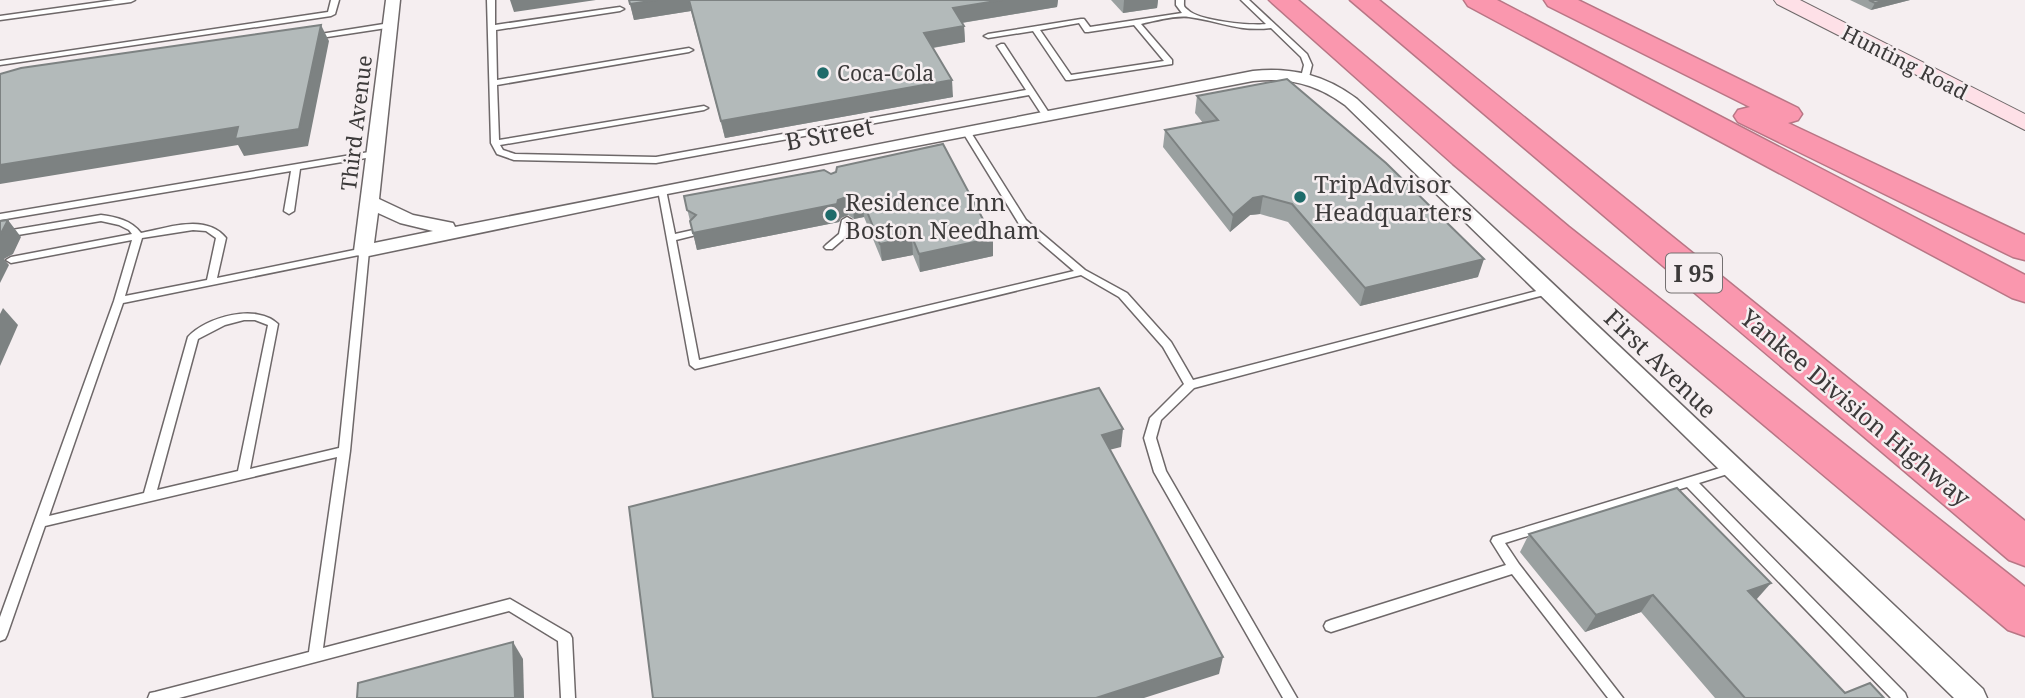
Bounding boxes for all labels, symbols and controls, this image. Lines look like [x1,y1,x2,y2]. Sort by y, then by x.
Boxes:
street label: Hunting Road [1837,18,1973,106]
street label: Third Avenue [334,54,378,192]
place label: Coca-Cola [837,59,934,87]
marker: Coca-Cola [815,65,831,81]
street label: B Street [782,108,876,158]
place label: TripAdvisor Headquarters [1314,167,1472,228]
place label: Residence Inn Boston Needham [845,185,1040,246]
marker: TripAdvisor Headquarters [1292,189,1308,205]
marker: Residence Inn Boston Needham [823,207,839,223]
road number: I 95 [1666,254,1722,292]
street label: Yankee Division Highway [1733,300,1978,513]
street label: First Avenue [1598,301,1724,425]

